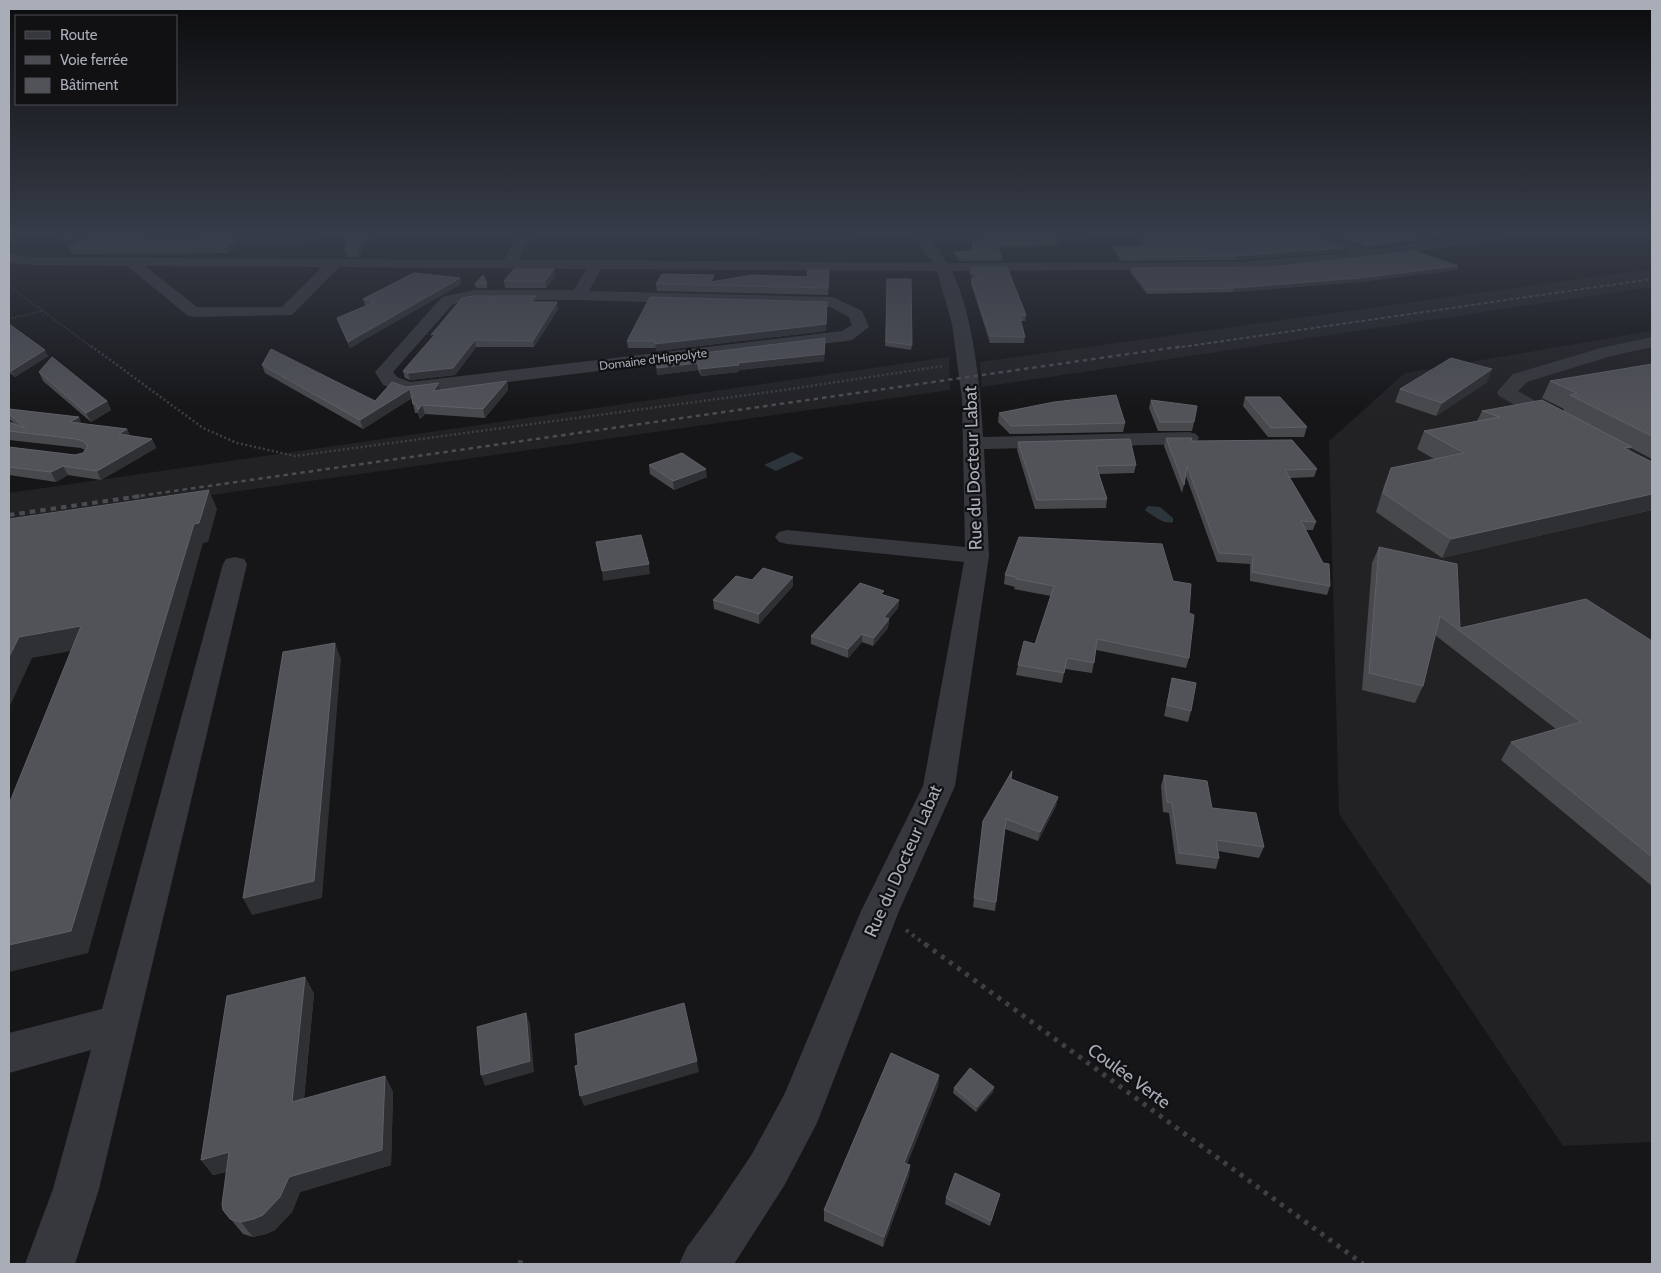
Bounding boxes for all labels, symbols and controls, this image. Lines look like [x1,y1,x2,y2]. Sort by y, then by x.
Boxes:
legend [15,15,178,105]
text: Route [60,26,98,44]
text: Voie ferrée [60,51,128,69]
text: Bâtiment [60,76,118,94]
street label: Domaine d'Hippolyte [598,345,708,373]
street label: Rue du Docteur Labat [959,385,987,551]
street label: Rue du Docteur Labat [860,781,946,941]
street label: Coulée Verte [1083,1039,1175,1113]

